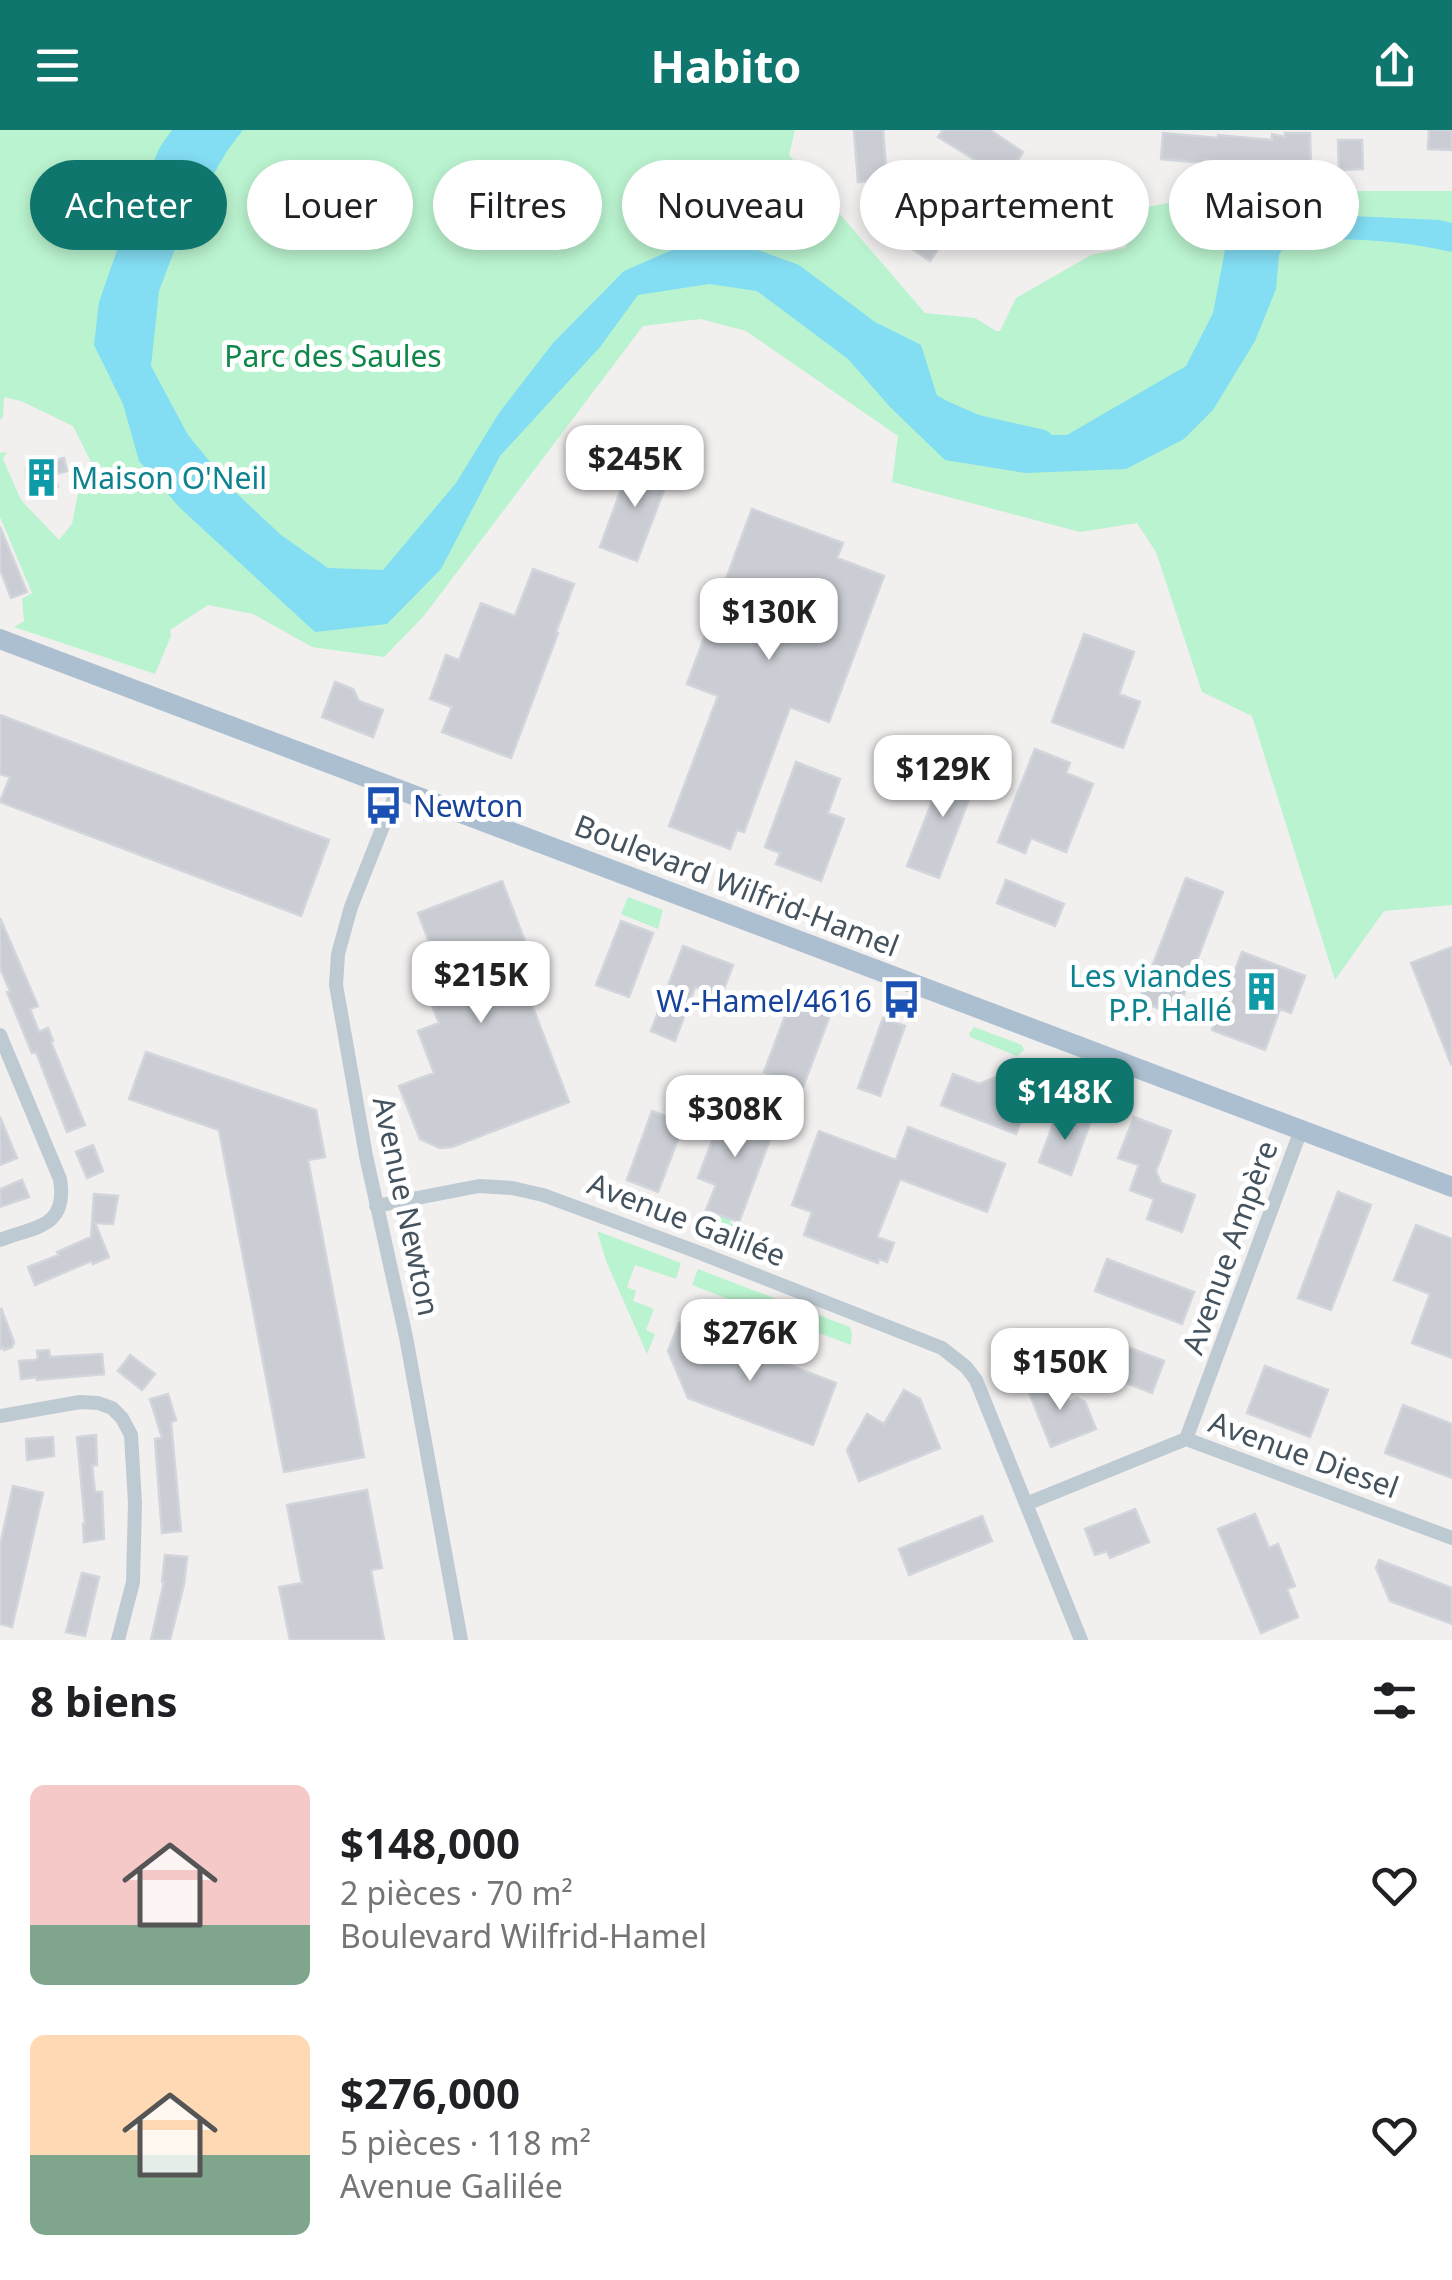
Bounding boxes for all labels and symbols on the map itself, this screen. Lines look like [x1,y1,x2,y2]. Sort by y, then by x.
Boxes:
park label: Parc des Saules [224,335,442,376]
pin: $245K [565,425,705,510]
building icon: Maison O'Neil [20,456,62,498]
place label: Maison O'Neil [71,457,267,498]
pin: $130K [699,578,839,663]
pin: $129K [873,735,1013,820]
bus stop icon: Newton [362,784,404,826]
place label: Newton [413,785,523,826]
street label: Boulevard Wilfrid-Hamel [569,804,905,966]
pin: $215K [411,941,551,1026]
place label: Les viandes P.P. Hallé [1069,955,1232,1030]
building icon: Les viandes P.P. Hallé [1241,971,1283,1013]
bus stop icon: W.-Hamel/4616 [881,979,923,1021]
place label: W.-Hamel/4616 [656,980,872,1021]
pin: $148K [995,1058,1135,1143]
pin: $308K [665,1075,805,1160]
street label: Avenue Newton [364,1092,450,1320]
street label: Avenue Ampère [1171,1135,1287,1359]
street label: Avenue Galilée [582,1162,792,1276]
pin: $276K [680,1299,820,1384]
pin: $150K [990,1328,1130,1413]
street label: Avenue Diesel [1204,1401,1404,1507]

